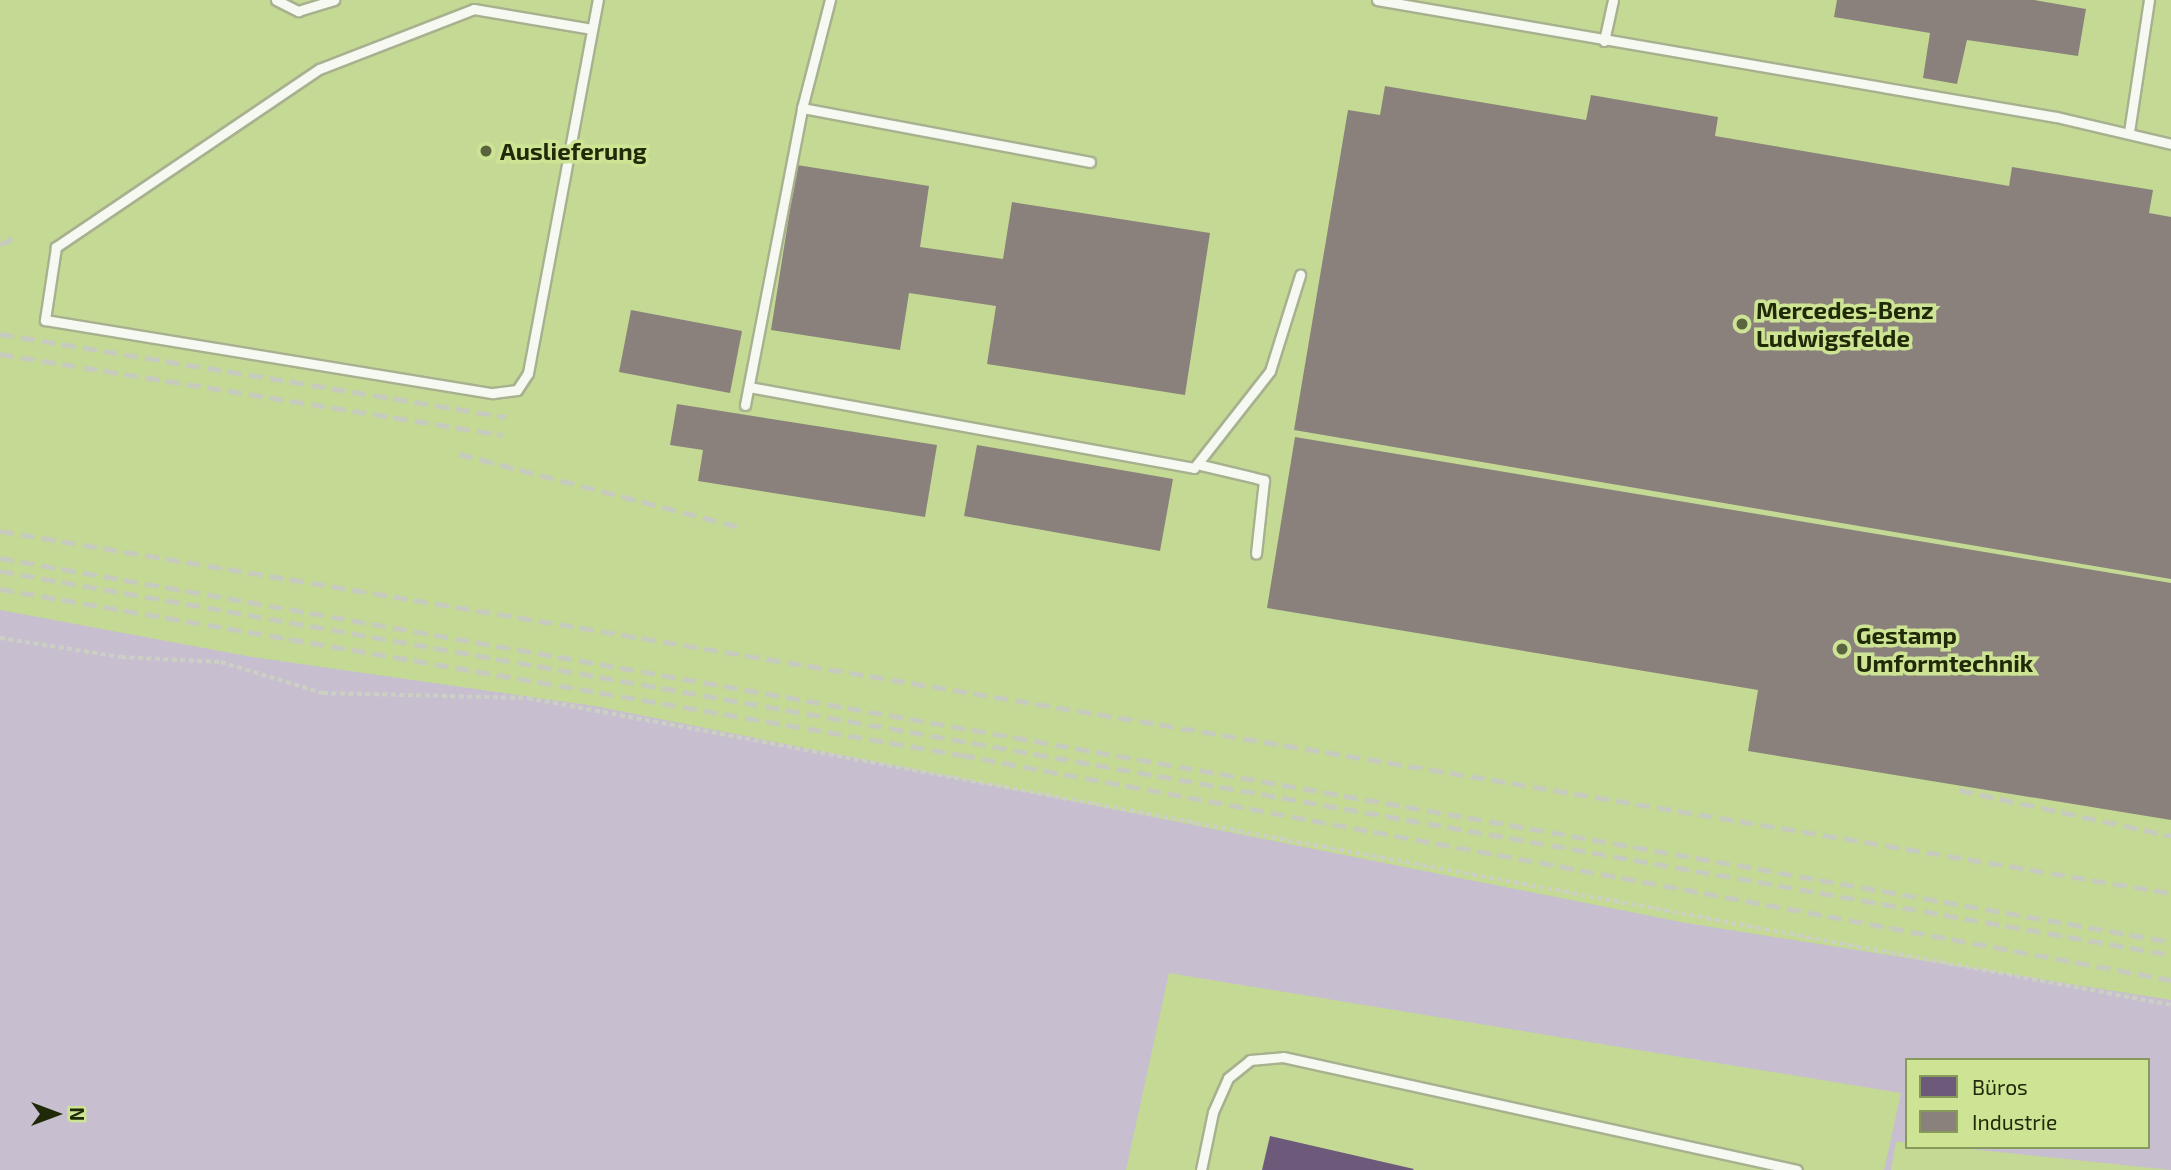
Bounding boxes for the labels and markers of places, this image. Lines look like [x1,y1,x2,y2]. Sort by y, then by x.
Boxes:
place label: Auslieferung [500,137,647,165]
marker: Auslieferung [478,143,494,159]
place label: Mercedes-Benz Ludwigsfelde [1756,296,1934,352]
marker: Mercedes-Benz Ludwigsfelde [1734,316,1750,332]
place label: Gestamp Umformtechnik [1856,621,2033,677]
marker: Gestamp Umformtechnik [1834,641,1850,657]

